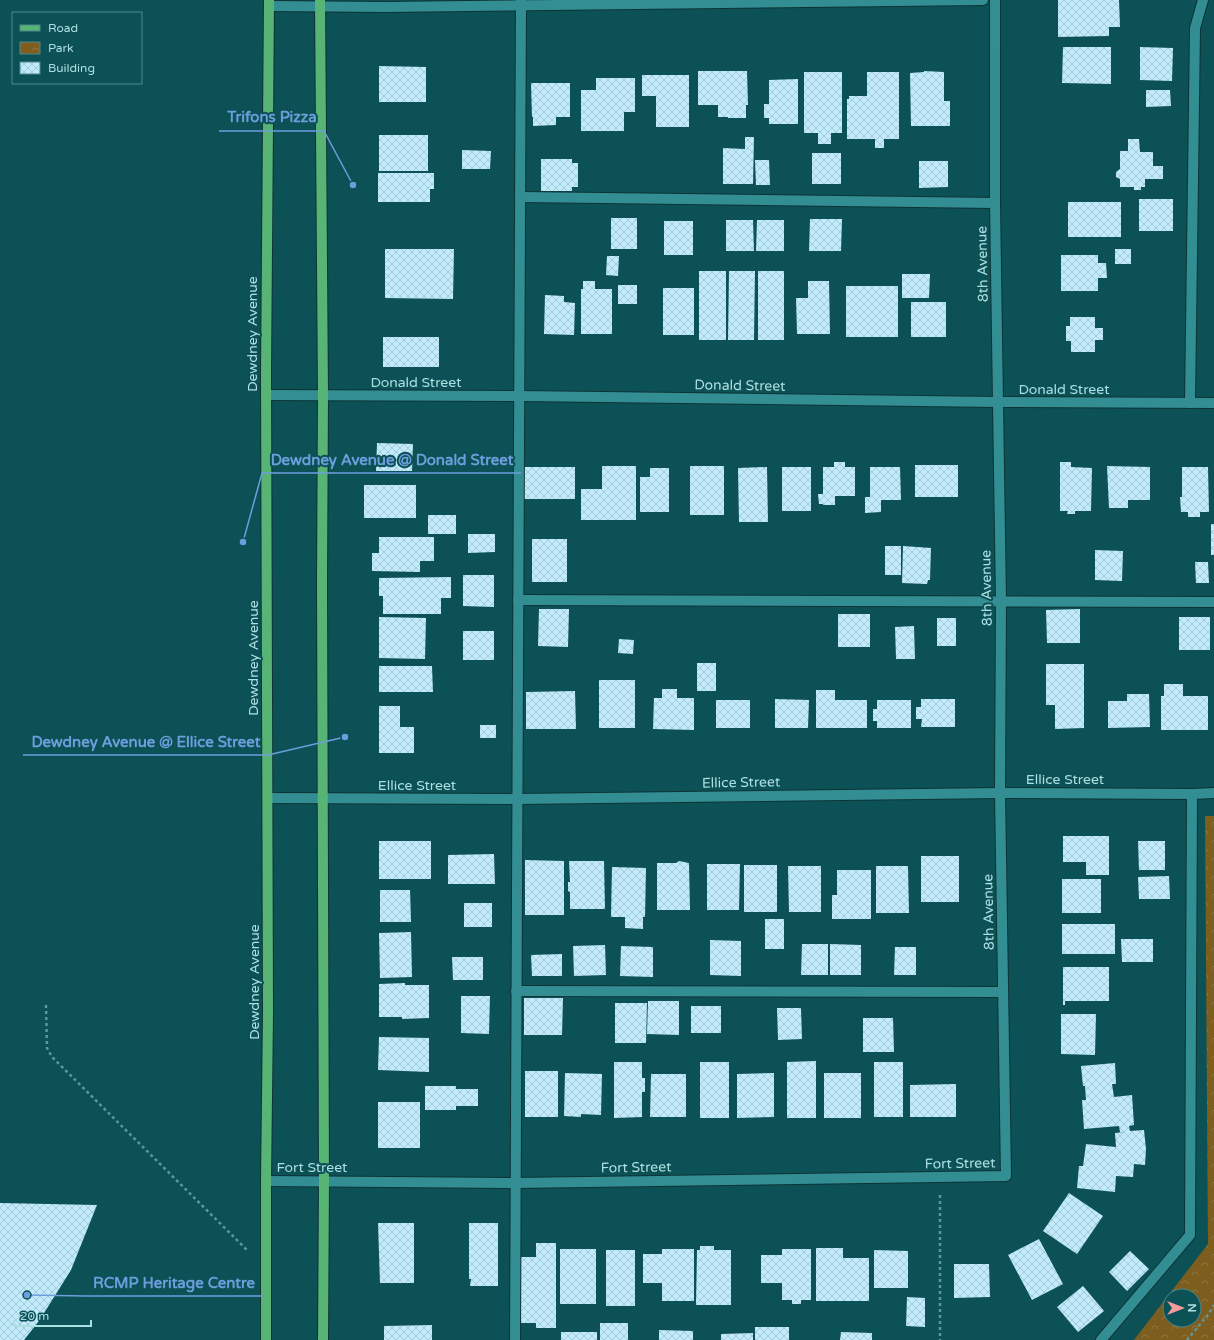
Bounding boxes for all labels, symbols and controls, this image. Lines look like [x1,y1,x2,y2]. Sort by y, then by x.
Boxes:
legend [12,12,142,84]
text: Road [48,21,78,35]
text: Park [48,41,74,55]
text: Building [48,61,95,75]
callout: Trifons Pizza [219,104,324,131]
text: Trifons Pizza [226,108,317,126]
street label: 8th Avenue [973,226,992,302]
street label: Dewdney Avenue [244,276,261,392]
street label: Donald Street [370,374,462,391]
street label: Donald Street [694,376,786,395]
street label: Donald Street [1018,381,1110,398]
callout: Dewdney Avenue @ Donald Street [262,446,521,473]
text: Dewdney Avenue @ Donald Street [271,451,514,470]
street label: 8th Avenue [977,550,996,626]
street label: Dewdney Avenue [245,600,262,716]
callout: Dewdney Avenue @ Ellice Street [23,728,268,755]
text: Dewdney Avenue @ Ellice Street [31,733,261,752]
street label: Ellice Street [1026,771,1105,788]
street label: Ellice Street [702,773,781,792]
street label: Ellice Street [378,777,457,794]
street label: 8th Avenue [979,874,998,950]
street label: Dewdney Avenue [246,924,263,1040]
street label: Fort Street [924,1154,996,1173]
street label: Fort Street [600,1158,672,1177]
street label: Fort Street [277,1159,348,1176]
callout: RCMP Heritage Centre [85,1269,263,1296]
text: RCMP Heritage Centre [93,1274,256,1293]
north arrow [1162,1288,1202,1328]
scale bar [14,1302,91,1328]
text: N [1185,1304,1198,1312]
text: 20 m [20,1309,49,1323]

